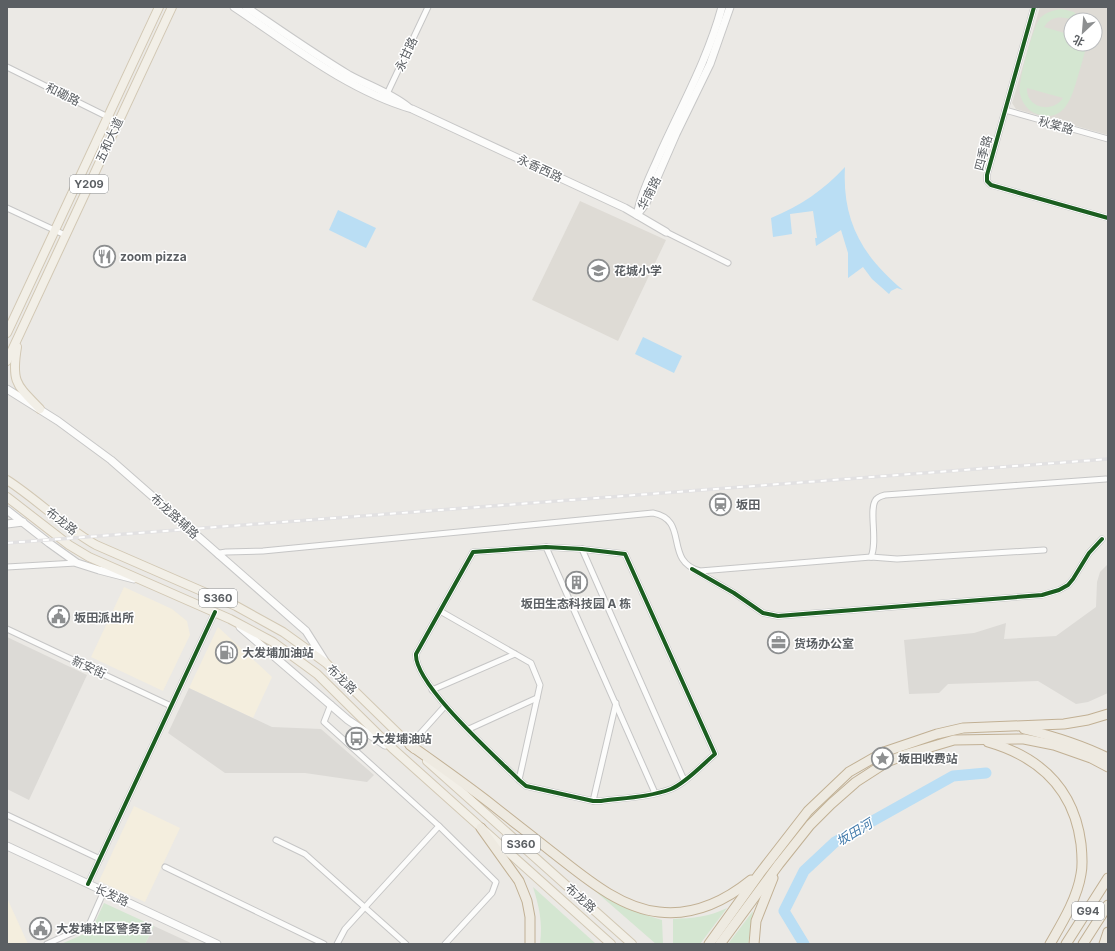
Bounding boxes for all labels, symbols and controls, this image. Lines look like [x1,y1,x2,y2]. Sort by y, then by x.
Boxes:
north arrow [1063,12,1103,52]
text: 北 [1071,32,1087,50]
street label: 永甘路 [392,35,420,73]
street label: 和磡路 [44,79,82,109]
street label: 秋棠路 [1037,113,1075,137]
street label: 五和大道 [92,115,126,165]
street label: 四季路 [971,134,995,172]
street label: 永香西路 [515,151,565,185]
street label: 华南路 [634,174,664,212]
road number: Y209 [70,175,108,193]
restaurant icon: zoom pizza [91,243,117,269]
place label: zoom pizza [120,249,187,264]
school or university icon: 花城小学 [586,257,612,283]
place label: 花城小学 [614,263,662,278]
street label: 布龙路辅路 [148,490,202,542]
station icon: 坂田 [708,491,734,517]
place label: 坂田 [736,497,760,512]
street label: 布龙路 [43,504,81,538]
building icon: 坂田生态科技园 A 栋 [563,569,589,595]
road number: S360 [199,589,237,607]
place label: 坂田生态科技园 A 栋 [521,596,631,611]
public building icon: 坂田派出所 [45,604,71,630]
place label: 坂田派出所 [74,610,134,625]
office icon: 货场办公室 [766,630,792,656]
place label: 货场办公室 [794,636,854,651]
fuel station icon: 大发埔加油站 [213,639,239,665]
place label: 大发埔加油站 [242,645,314,660]
street label: 新安街 [70,653,108,681]
street label: 布龙路 [324,661,360,697]
bus stop icon: 大发埔油站 [343,725,369,751]
place label: 大发埔油站 [372,731,432,746]
place icon: 坂田收费站 [869,745,895,771]
place label: 坂田收费站 [898,751,958,766]
water label: 坂田河 [833,814,877,849]
road number: S360 [502,835,540,853]
street label: 布龙路 [563,880,599,916]
street label: 长发路 [93,881,131,909]
road number: G94 [1072,902,1104,920]
public building icon: 大发埔社区警务室 [27,915,53,941]
place label: 大发埔社区警务室 [56,921,152,936]

